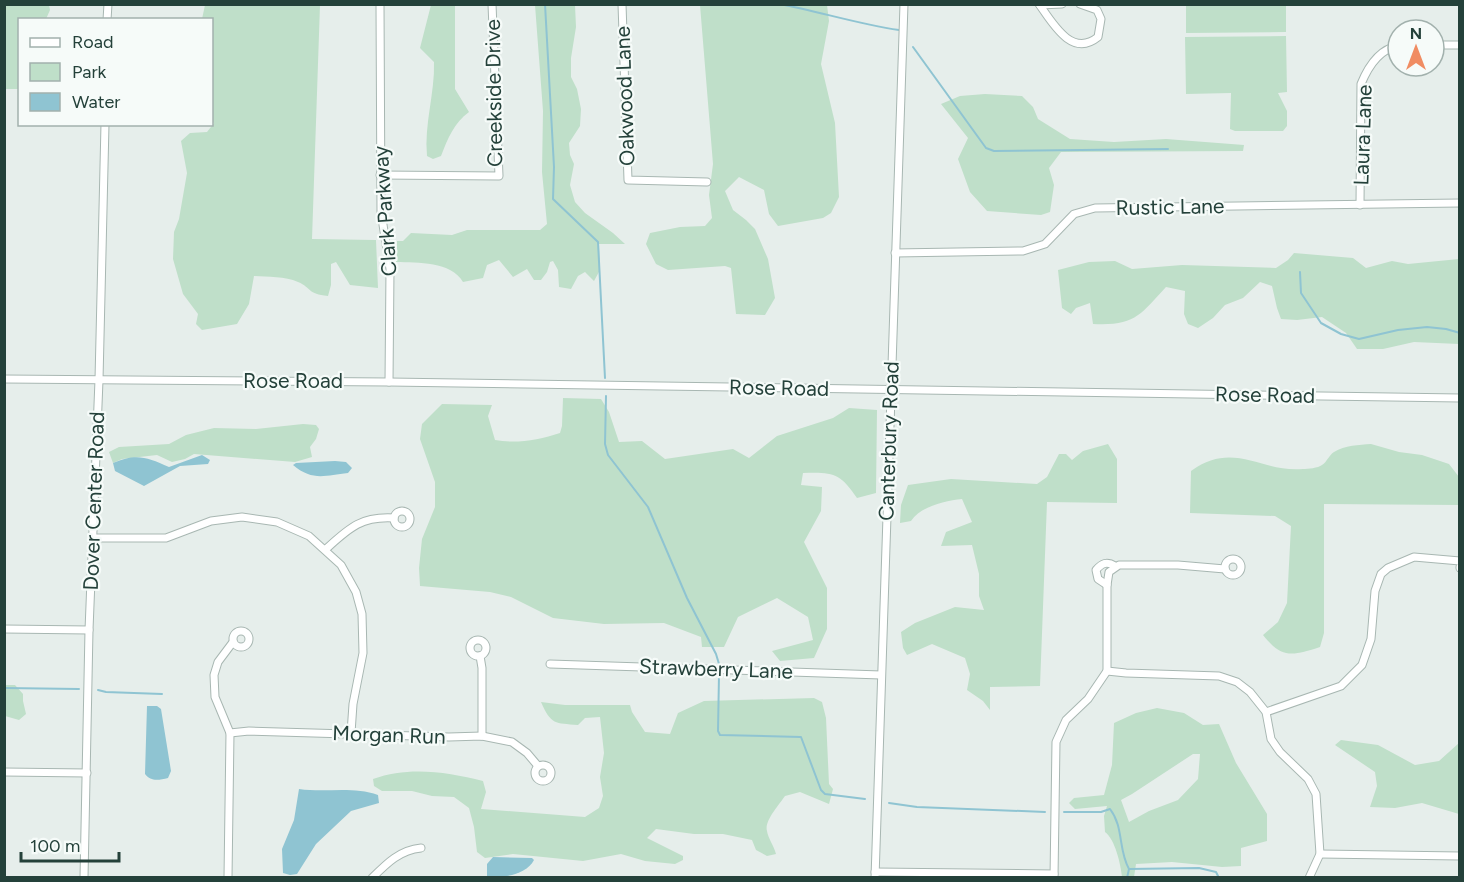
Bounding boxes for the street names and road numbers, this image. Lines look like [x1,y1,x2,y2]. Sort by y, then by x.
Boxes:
street label: Creekside Drive [480,19,507,167]
street label: Oakwood Lane [610,26,639,166]
street label: Laura Lane [1348,84,1377,186]
street label: Clark Parkway [367,145,402,277]
street label: Rustic Lane [1115,193,1225,220]
street label: Canterbury Road [873,361,904,521]
street label: Rose Road [243,368,343,393]
street label: Rose Road [729,374,829,401]
street label: Rose Road [1215,381,1315,408]
street label: Dover Center Road [78,411,109,591]
street label: Strawberry Lane [639,653,793,684]
street label: Morgan Run [332,720,446,749]

